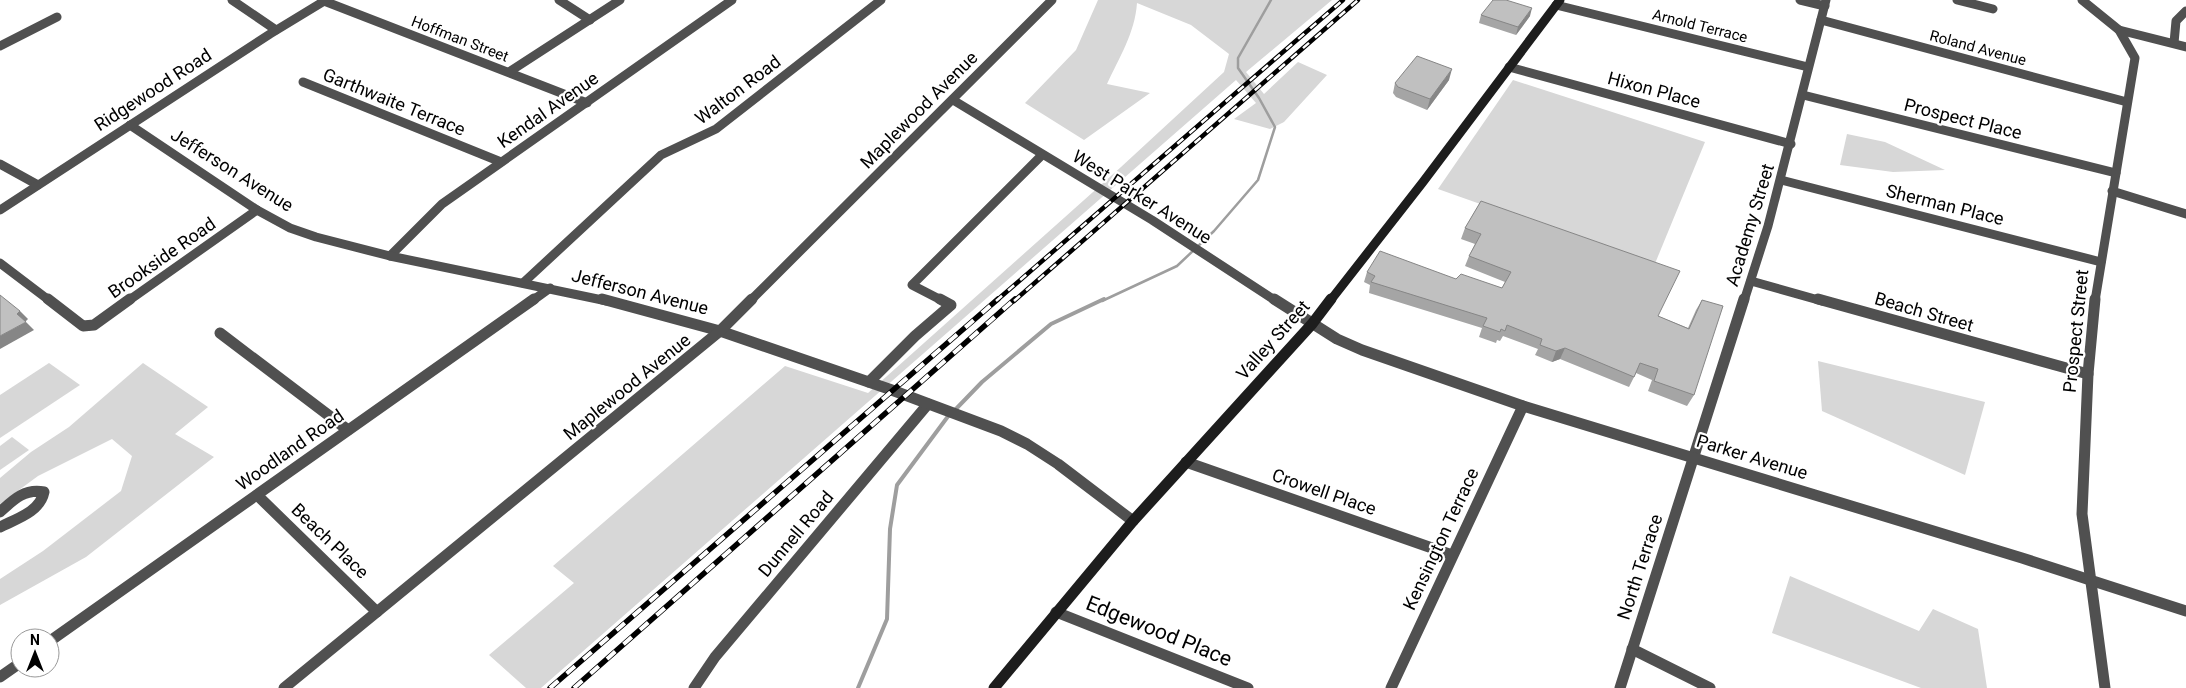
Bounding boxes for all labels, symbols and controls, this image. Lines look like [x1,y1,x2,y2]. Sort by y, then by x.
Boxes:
street label: Arnold Terrace [1651,6,1749,47]
street label: Hoffman Street [409,12,511,66]
street label: Roland Avenue [1928,26,2028,70]
street label: Ridgewood Road [90,44,215,135]
street label: Maplewood Avenue [856,47,982,173]
street label: Walton Road [691,51,785,129]
street label: Garthwaite Terrace [320,63,468,140]
street label: Kendal Avenue [493,67,602,152]
street label: Hixon Place [1605,67,1703,112]
street label: Prospect Place [1902,94,2024,143]
street label: Jefferson Avenue [167,124,297,216]
street label: West Parker Avenue [1069,145,1216,248]
street label: Academy Street [1721,161,1778,289]
street label: Sherman Place [1884,180,2006,229]
street label: Brookside Road [104,213,219,302]
street label: Jefferson Avenue [570,264,711,319]
street label: Prospect Street [2059,268,2092,394]
street label: Beach Street [1872,287,1976,336]
street label: Valley Street [1232,296,1314,384]
street label: Maplewood Avenue [559,329,694,444]
street label: Woodland Road [232,405,348,494]
street label: Parker Avenue [1694,430,1810,483]
street label: Crowell Place [1269,464,1379,519]
street label: Kensington Terrace [1398,464,1483,613]
street label: Dunnell Road [754,486,838,581]
street label: Beach Place [288,499,373,583]
street label: North Terrace [1613,511,1666,622]
street label: Edgewood Place [1083,591,1235,671]
north arrow [10,628,60,678]
text: N [30,632,40,648]

